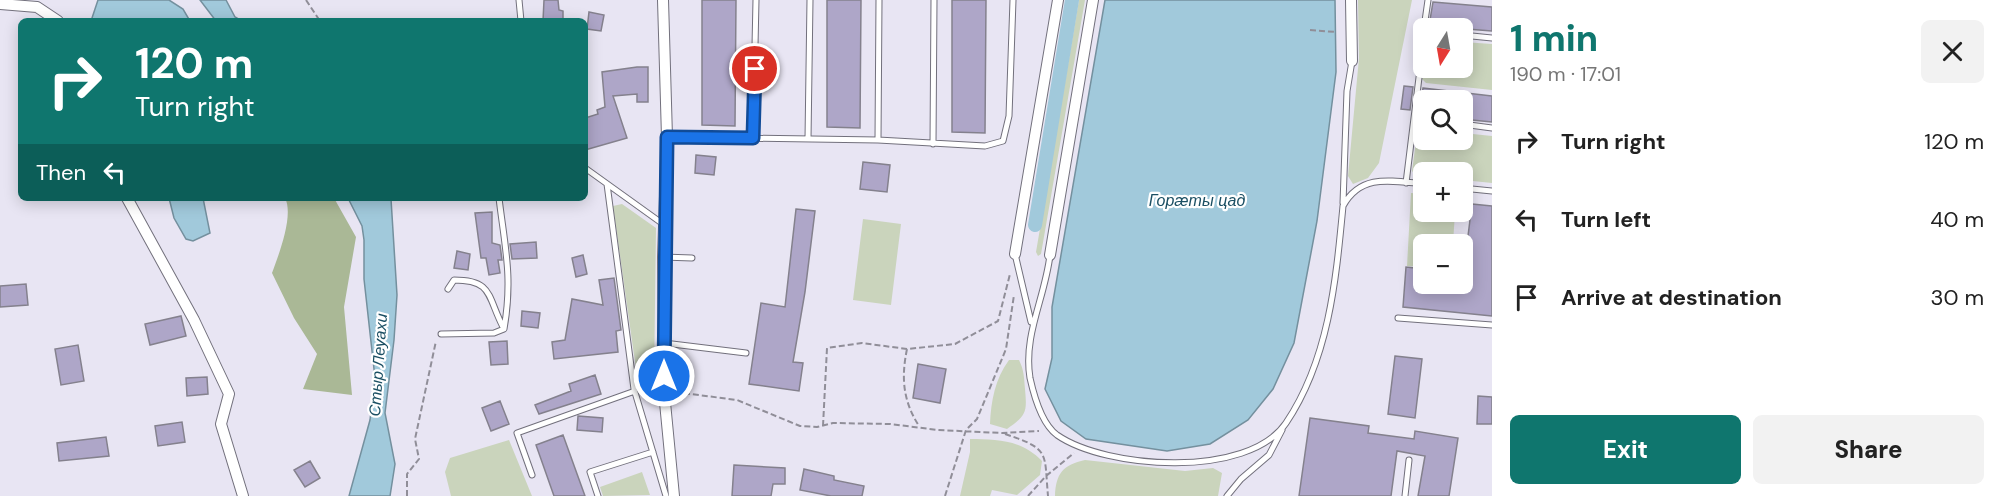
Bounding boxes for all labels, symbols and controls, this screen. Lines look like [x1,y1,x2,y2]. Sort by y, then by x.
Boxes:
text: 1 min [1510,15,1598,62]
north arrow [1413,18,1473,78]
map controls [1413,18,1473,294]
button: close [1921,20,1984,83]
text: 120 m [135,36,253,91]
icon: right [36,42,114,120]
pin [729,43,780,94]
icon: arrive [738,52,771,85]
text: 190 m · 17:01 [1510,61,1621,87]
text: Turn right [135,89,255,124]
button: search [1413,90,1473,150]
icon: right [1510,125,1543,158]
text: Turn right [1561,127,1666,156]
text: 120 m [1924,127,1984,156]
icon: left [98,156,131,189]
text: Then [36,158,86,187]
button: + [1413,162,1473,222]
water label: Горӕты цад [1149,190,1245,211]
icon: left [1510,203,1543,236]
text: Turn left [1561,205,1651,234]
text: 40 m [1930,205,1984,234]
button: − [1413,234,1473,294]
icon: arrive [1510,281,1543,314]
text: Arrive at destination [1561,283,1782,312]
text: 30 m [1930,283,1984,312]
water label: Стыр Леуахи [364,313,392,417]
position arrow [632,344,696,408]
button: Exit [1510,415,1741,484]
button: Share [1753,415,1984,484]

